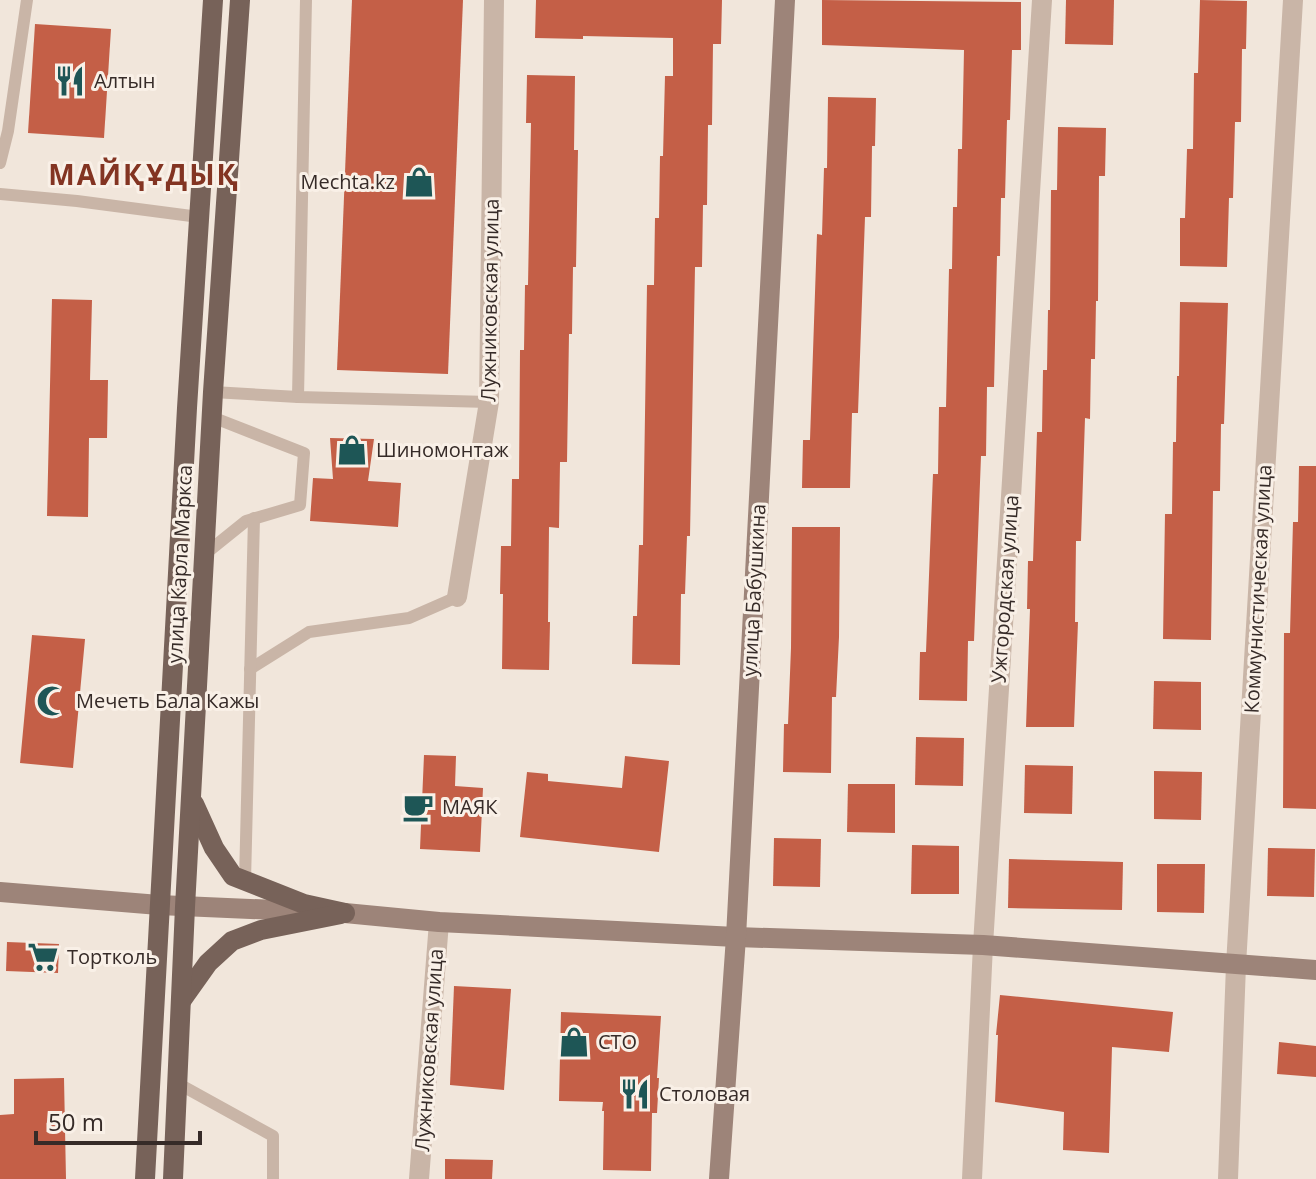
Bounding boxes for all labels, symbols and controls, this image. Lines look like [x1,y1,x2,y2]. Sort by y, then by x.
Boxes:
restaurant icon: Алтын [53,64,87,98]
place label: Алтын [94,67,156,94]
district label: МАЙҚҰДЫҚ [48,155,240,193]
shop icon: Mechta.kz [402,165,436,199]
place label: Mechta.kz [301,168,395,195]
street label: Лужниковская улица [474,198,505,402]
shop icon: Шиномонтаж [335,433,369,467]
place label: Шиномонтаж [376,436,509,463]
street label: улица Карла Маркса [161,464,198,664]
street label: Коммунистическая улица [1237,464,1278,714]
street label: Ужгородская улица [984,494,1025,684]
street label: улица Бабушкина [735,503,772,677]
mosque icon: Мечеть Бала Кажы [35,684,69,718]
place label: Мечеть Бала Кажы [76,687,259,714]
cafe icon: МАЯК [401,790,435,824]
place label: МАЯК [442,793,498,820]
supermarket icon: Тортколь [26,940,60,974]
place label: Тортколь [67,943,157,970]
street label: Лужниковская улица [408,948,449,1152]
shop icon: СТО [557,1025,591,1059]
place label: СТО [598,1028,637,1055]
restaurant icon: Столовая [618,1077,652,1111]
place label: Столовая [659,1080,750,1107]
scale bar [36,1095,200,1145]
text: 50 m [48,1105,104,1138]

